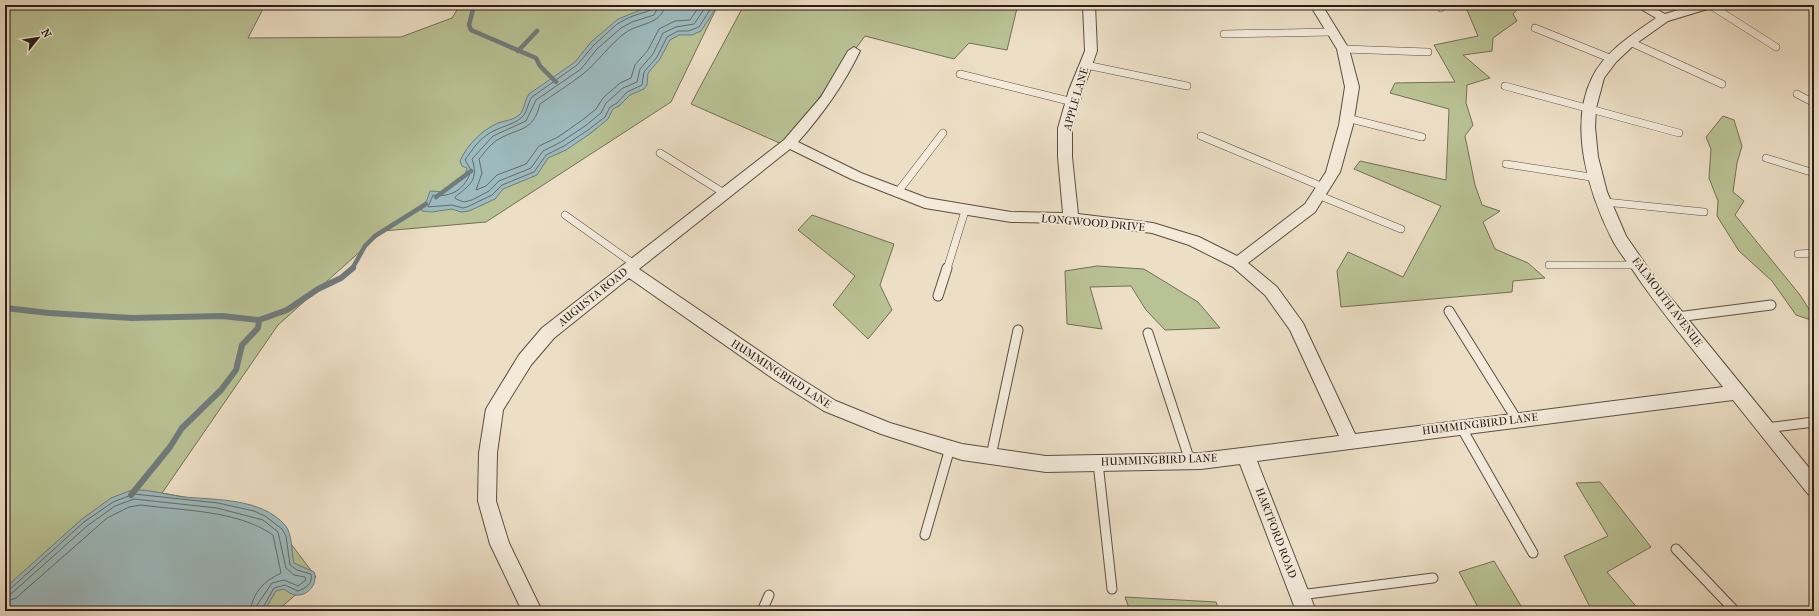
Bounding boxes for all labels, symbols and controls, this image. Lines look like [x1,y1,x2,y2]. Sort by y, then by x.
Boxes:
north arrow [18,18,58,58]
text: N [39,26,54,41]
street label: APPLE LANE [1061,66,1091,133]
street label: LONGWOOD DRIVE [1041,212,1146,234]
street label: FALMOUTH AVENUE [1629,255,1705,350]
street label: AUGUSTA ROAD [555,265,630,330]
street label: HUMMINGBIRD LANE [728,337,834,411]
street label: HUMMINGBIRD LANE [1421,410,1539,438]
street label: HUMMINGBIRD LANE [1100,451,1218,469]
street label: HARTFORD ROAD [1253,486,1299,580]

